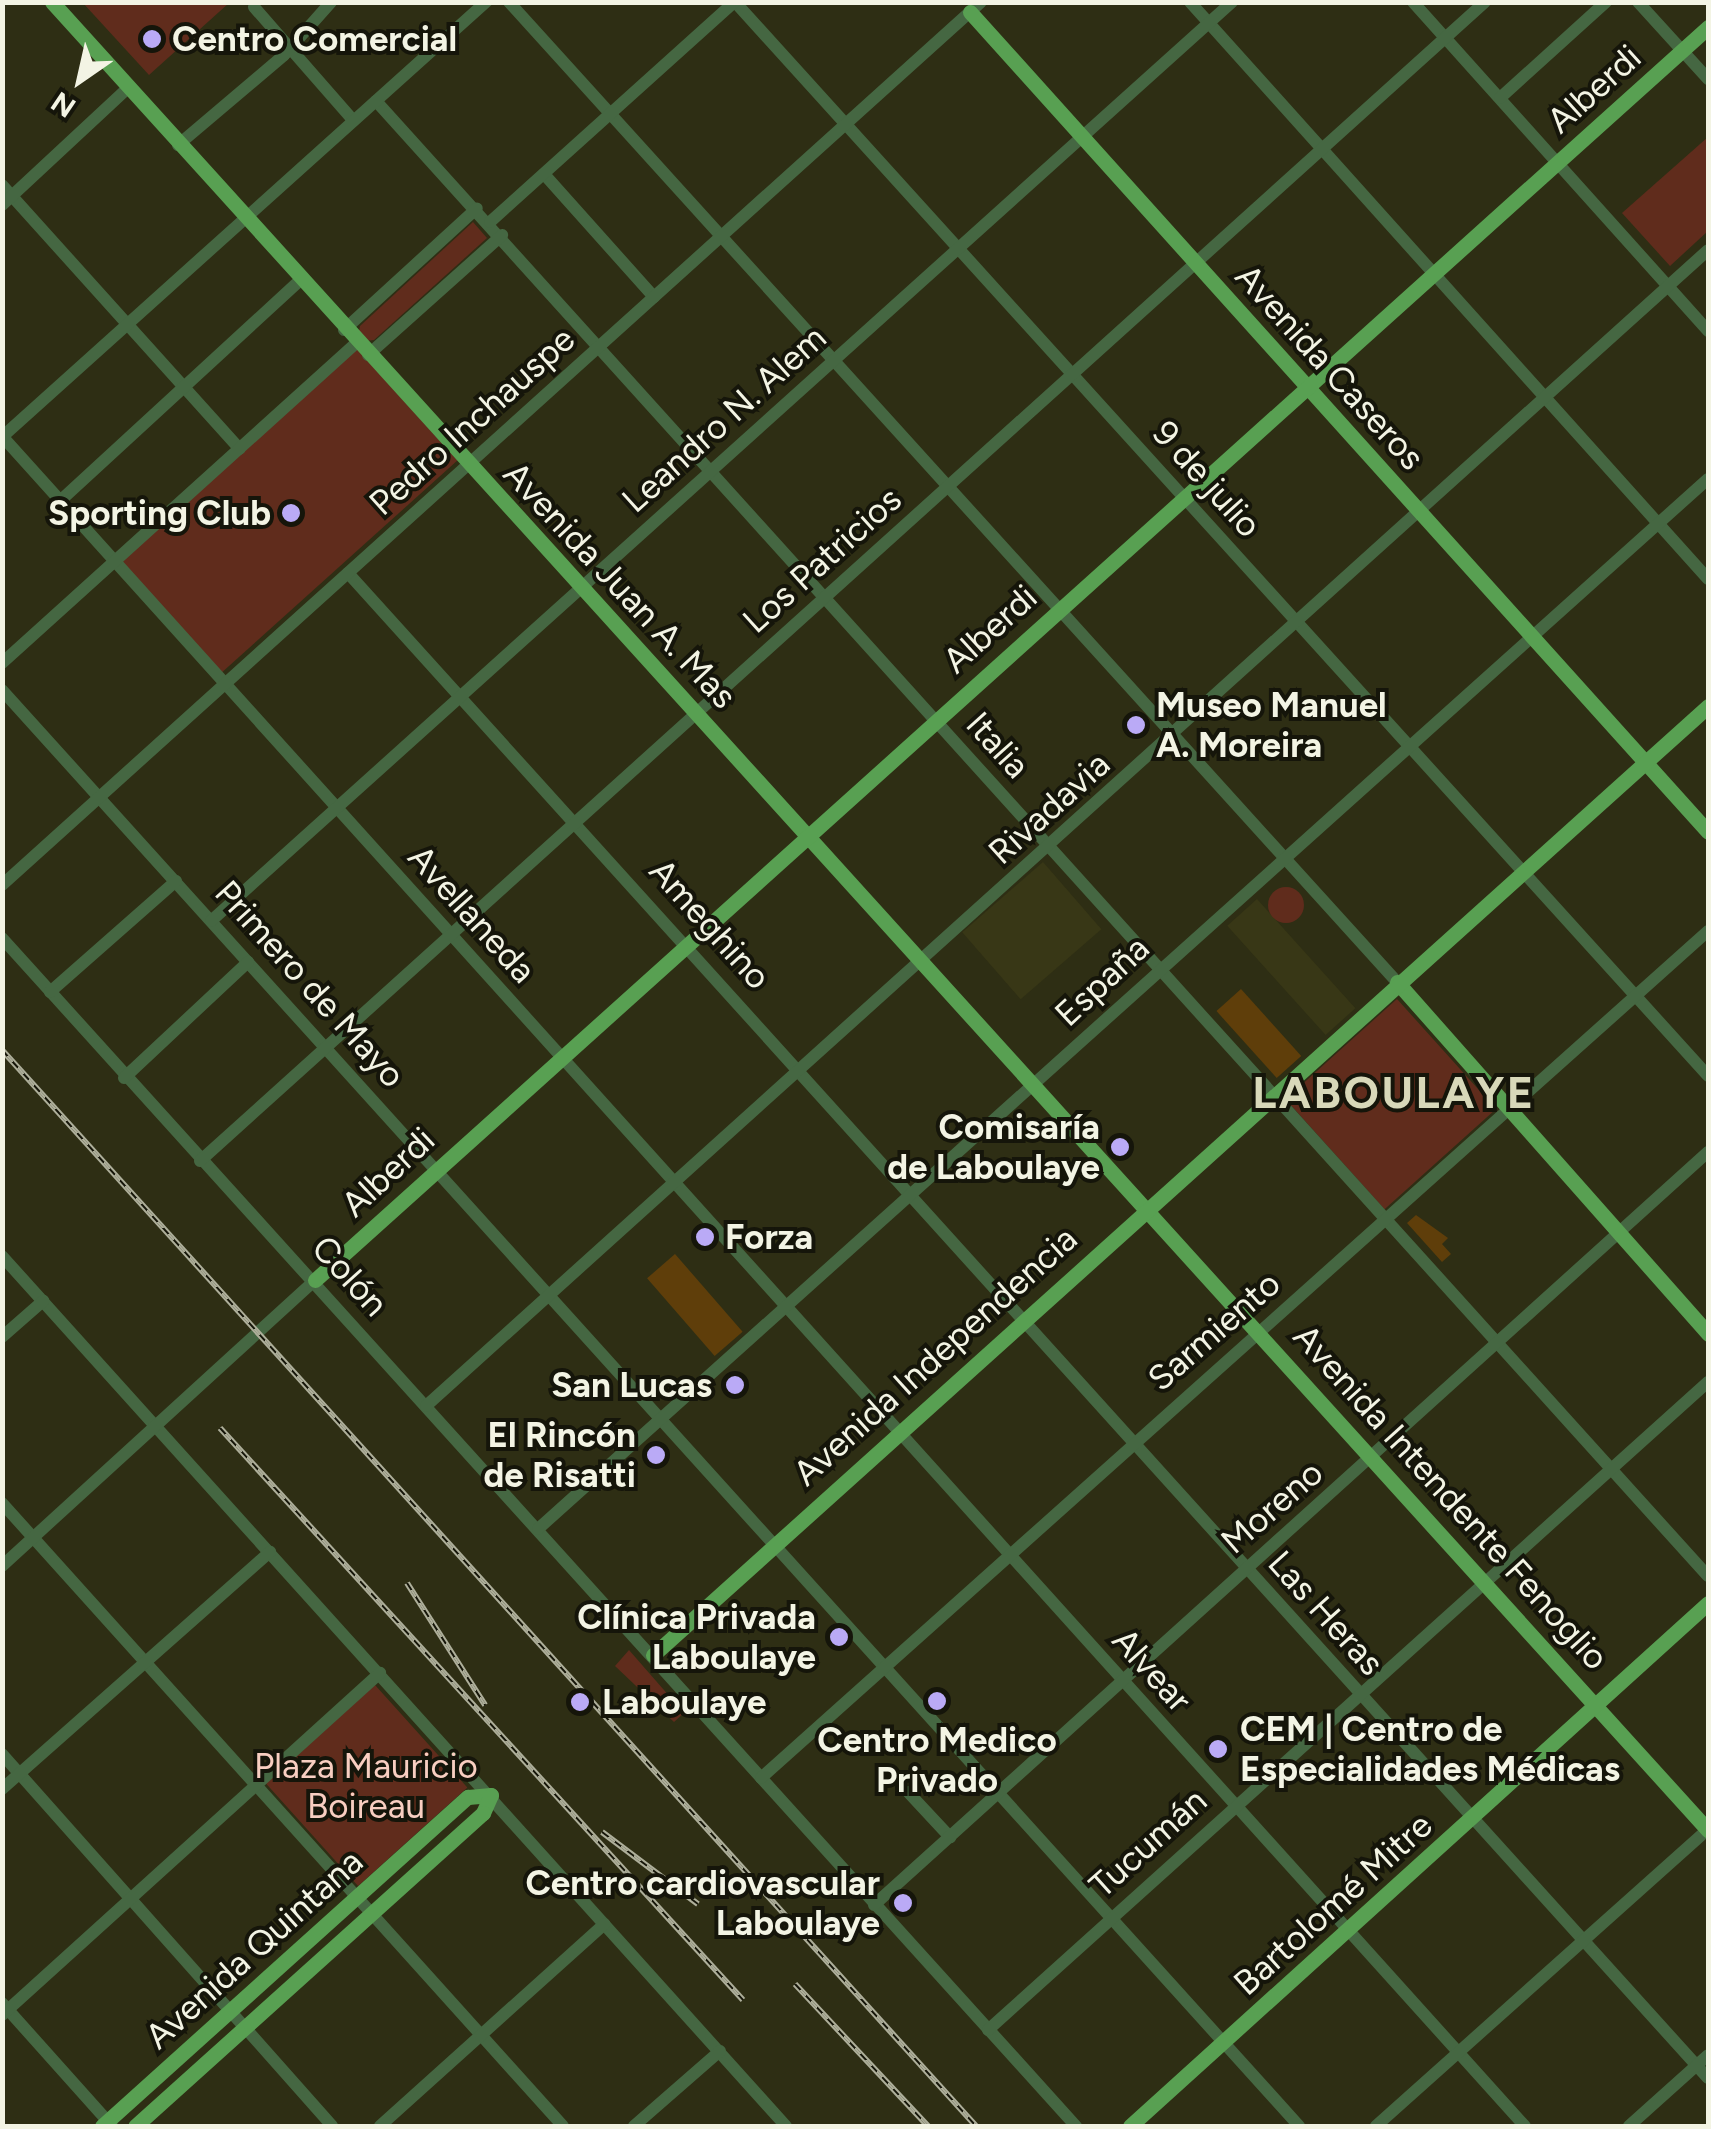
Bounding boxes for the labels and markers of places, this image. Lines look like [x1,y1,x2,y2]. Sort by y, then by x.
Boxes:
place label: Centro Comercial [172,18,457,60]
marker: Centro Comercial [141,28,163,50]
place label: Sporting Club [48,492,271,534]
marker: Sporting Club [280,502,302,524]
place label: Museo Manuel A. Moreira [1156,684,1387,766]
marker: Museo Manuel A. Moreira [1125,714,1147,736]
place label: Comisaría de Laboulaye [887,1106,1100,1188]
marker: Comisaría de Laboulaye [1109,1136,1131,1158]
place label: Forza [725,1216,813,1258]
marker: Forza [694,1226,716,1248]
place label: San Lucas [551,1364,712,1406]
marker: San Lucas [722,1372,748,1398]
place label: El Rincón de Risatti [483,1414,636,1496]
marker: El Rincón de Risatti [645,1444,667,1466]
place label: Clínica Privada Laboulaye [577,1596,816,1678]
marker: Clínica Privada Laboulaye [826,1624,852,1650]
place label: Laboulaye [602,1681,766,1723]
marker: Centro Medico Privado [924,1688,950,1714]
marker: Laboulaye [567,1689,593,1715]
place label: CEM | Centro de Especialidades Médicas [1240,1708,1620,1790]
place label: Centro Medico Privado [817,1719,1057,1801]
marker: CEM | Centro de Especialidades Médicas [1205,1736,1231,1762]
place label: Centro cardiovascular Laboulaye [525,1862,880,1944]
marker: Centro cardiovascular Laboulaye [890,1890,916,1916]

